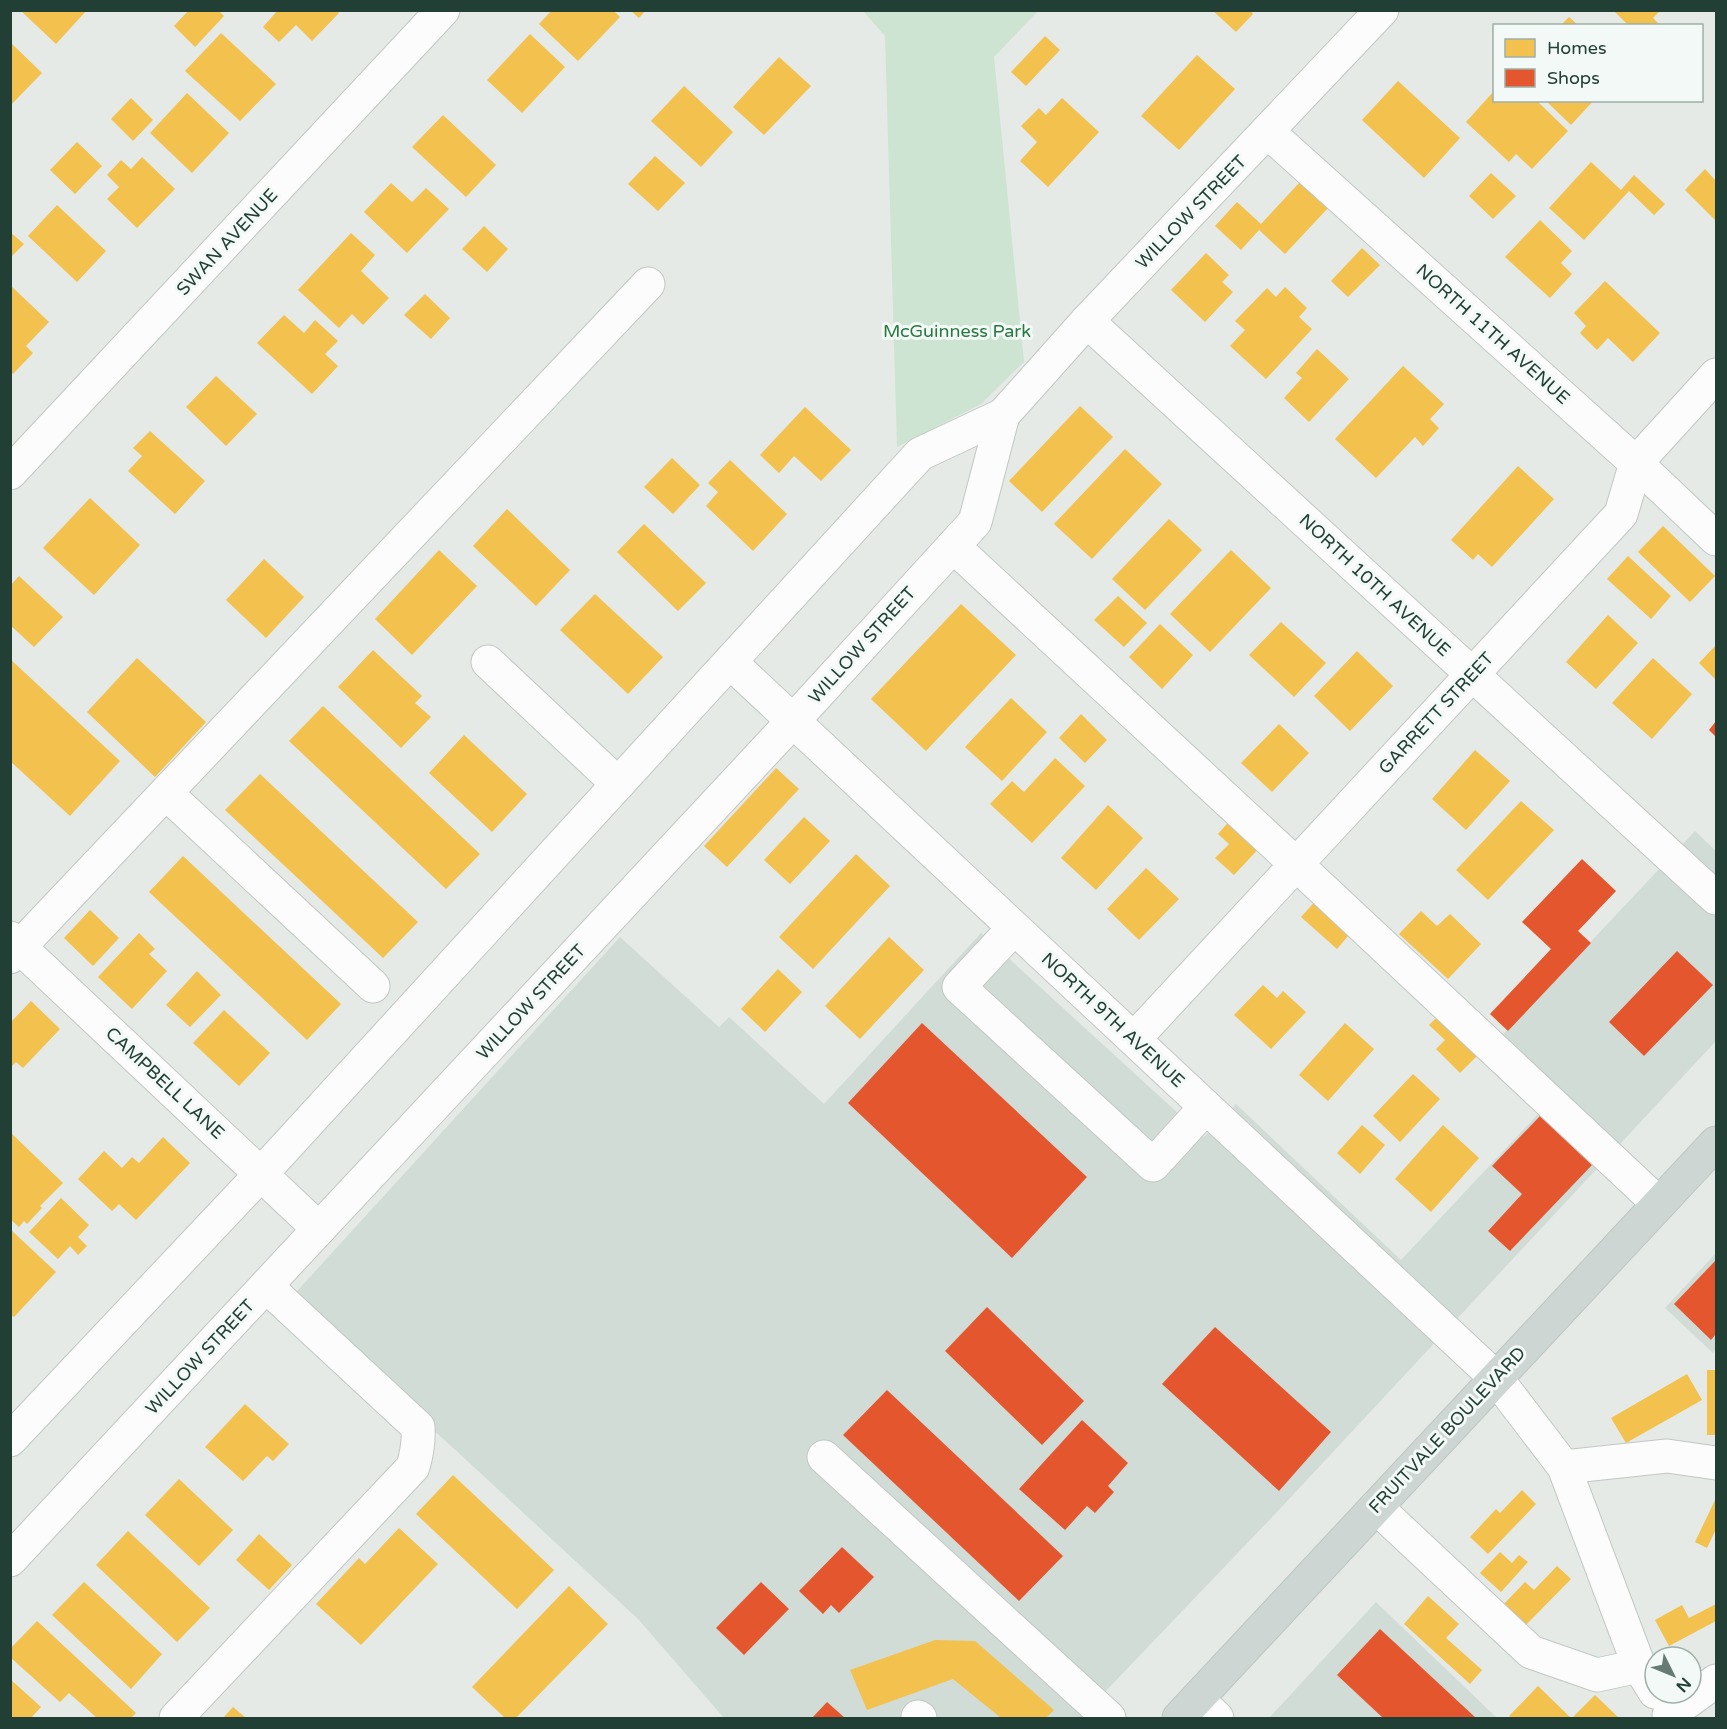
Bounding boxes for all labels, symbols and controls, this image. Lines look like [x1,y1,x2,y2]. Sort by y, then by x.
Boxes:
legend [1493,24,1703,102]
text: Homes [1547,37,1607,59]
text: Shops [1547,67,1600,89]
street label: WILLOW STREET [1131,150,1251,273]
street label: SWAN AVENUE [172,184,282,300]
street label: NORTH 11TH AVENUE [1412,259,1574,409]
park label: McGuinness Park [883,320,1031,342]
street label: NORTH 10TH AVENUE [1295,509,1455,661]
street label: WILLOW STREET [804,582,920,708]
street label: GARRETT STREET [1374,647,1498,779]
street label: WILLOW STREET [472,940,590,1064]
street label: NORTH 9TH AVENUE [1037,948,1189,1092]
street label: CAMPBELL LANE [101,1022,229,1144]
street label: WILLOW STREET [141,1295,259,1419]
street label: FRUITVALE BOULEVARD [1364,1342,1530,1518]
north arrow [1643,1645,1703,1705]
text: N [1672,1673,1695,1696]

